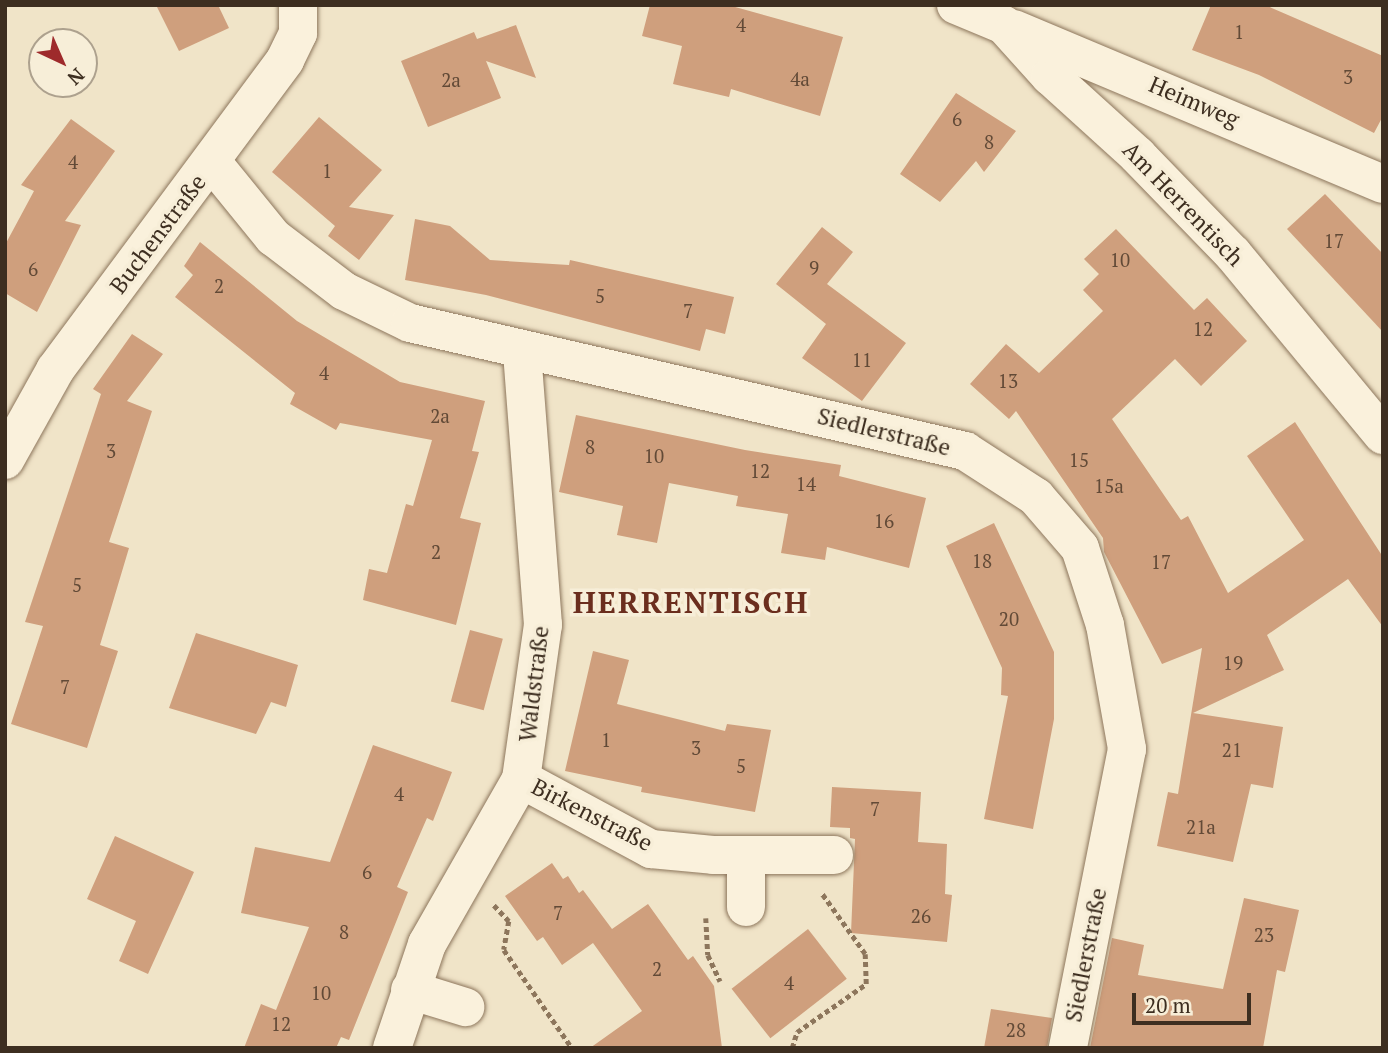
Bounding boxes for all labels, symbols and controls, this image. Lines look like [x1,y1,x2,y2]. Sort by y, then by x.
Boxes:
house number: 4 [736,14,746,36]
house number: 1 [1234,21,1244,43]
north arrow [28,28,98,98]
text: N [63,63,90,91]
house number: 3 [1343,66,1353,88]
house number: 4a [790,68,810,90]
house number: 2a [441,69,461,91]
street label: Heimweg [1145,71,1243,133]
house number: 6 [952,108,962,130]
house number: 8 [984,131,994,153]
street label: Am Herrentisch [1117,136,1249,272]
house number: 4 [68,151,78,173]
house number: 1 [322,160,332,182]
street label: Buchenstraße [104,169,212,299]
house number: 17 [1324,230,1344,252]
house number: 10 [1110,249,1130,271]
house number: 9 [809,257,819,279]
house number: 6 [28,258,38,280]
house number: 2 [214,275,224,297]
house number: 5 [595,285,605,307]
house number: 7 [683,300,693,322]
house number: 12 [1193,318,1213,340]
house number: 11 [852,349,872,371]
house number: 4 [319,362,329,384]
house number: 13 [998,370,1018,392]
street label: Siedlerstraße [815,402,953,462]
house number: 2a [430,405,450,427]
house number: 8 [585,436,595,458]
house number: 3 [106,440,116,462]
house number: 10 [644,445,664,467]
house number: 15 [1069,449,1089,471]
house number: 12 [750,460,770,482]
house number: 14 [796,473,816,495]
house number: 15a [1094,475,1124,497]
house number: 16 [874,510,894,532]
house number: 2 [431,541,441,563]
house number: 18 [972,550,992,572]
house number: 17 [1151,551,1171,573]
house number: 5 [72,574,82,596]
district label: HERRENTISCH [574,584,808,620]
house number: 20 [999,608,1019,630]
street label: Waldstraße [513,625,555,743]
house number: 19 [1223,652,1243,674]
house number: 7 [60,676,70,698]
house number: 1 [601,729,611,751]
house number: 3 [691,737,701,759]
house number: 21 [1222,739,1242,761]
house number: 5 [736,755,746,777]
street label: Birkenstraße [527,773,657,857]
house number: 4 [394,783,404,805]
house number: 7 [870,798,880,820]
house number: 21a [1186,816,1216,838]
house number: 6 [362,861,372,883]
street label: Siedlerstraße [1059,886,1113,1024]
house number: 7 [553,902,563,924]
house number: 26 [911,905,931,927]
house number: 8 [339,921,349,943]
house number: 23 [1254,924,1274,946]
house number: 2 [652,958,662,980]
house number: 4 [784,972,794,994]
scale bar [1136,979,1255,1023]
house number: 10 [311,982,331,1004]
text: 20 m [1145,991,1191,1019]
house number: 12 [271,1013,291,1035]
house number: 28 [1006,1019,1026,1041]

